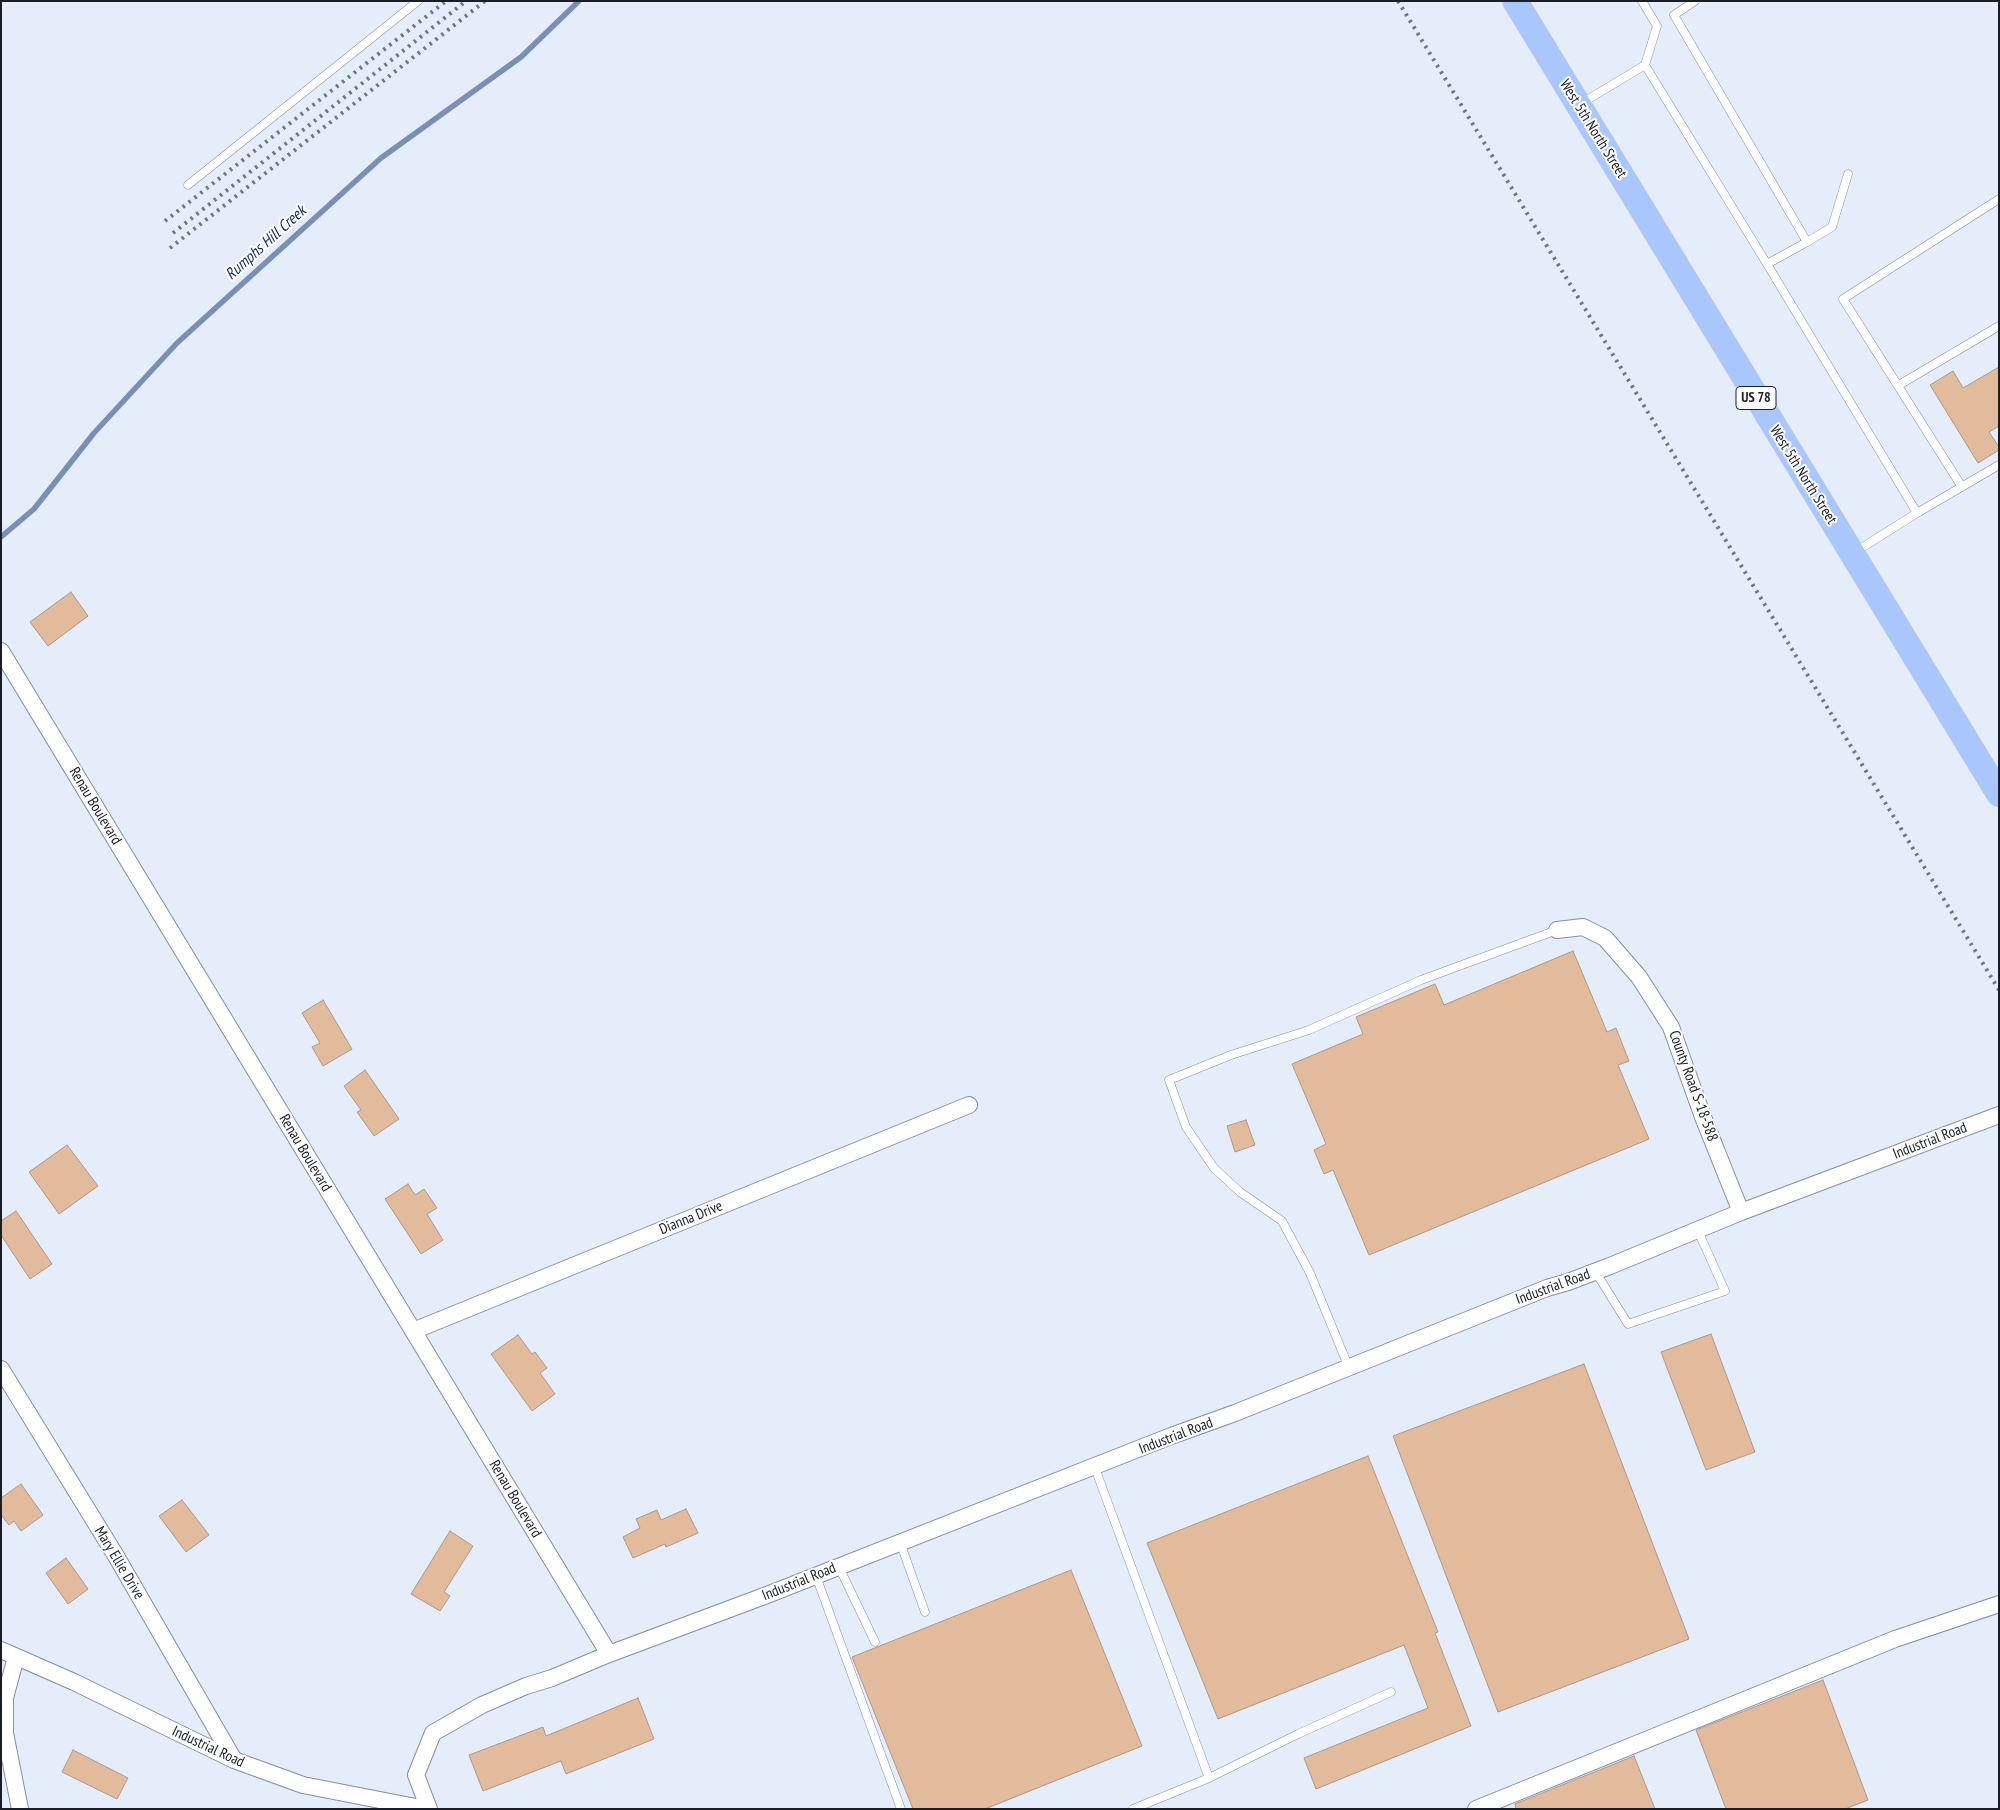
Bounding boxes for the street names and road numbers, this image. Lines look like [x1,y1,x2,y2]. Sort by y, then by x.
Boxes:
street label: West 5th North Street [1555,76,1631,182]
road number: US 78 [1736,386,1776,409]
street label: West 5th North Street [1765,422,1841,528]
street label: Renau Boulevard [65,764,125,848]
street label: County Road S-18-588 [1665,1028,1721,1144]
street label: Renau Boulevard [275,1111,335,1195]
street label: Industrial Road [1890,1119,1970,1163]
street label: Dianna Drive [657,1197,725,1239]
street label: Industrial Road [1513,1265,1593,1309]
street label: Industrial Road [1136,1414,1216,1458]
street label: Renau Boulevard [485,1457,545,1541]
street label: Mary Ellie Drive [90,1523,148,1603]
street label: Industrial Road [760,1559,838,1605]
street label: Industrial Road [169,1722,247,1772]

